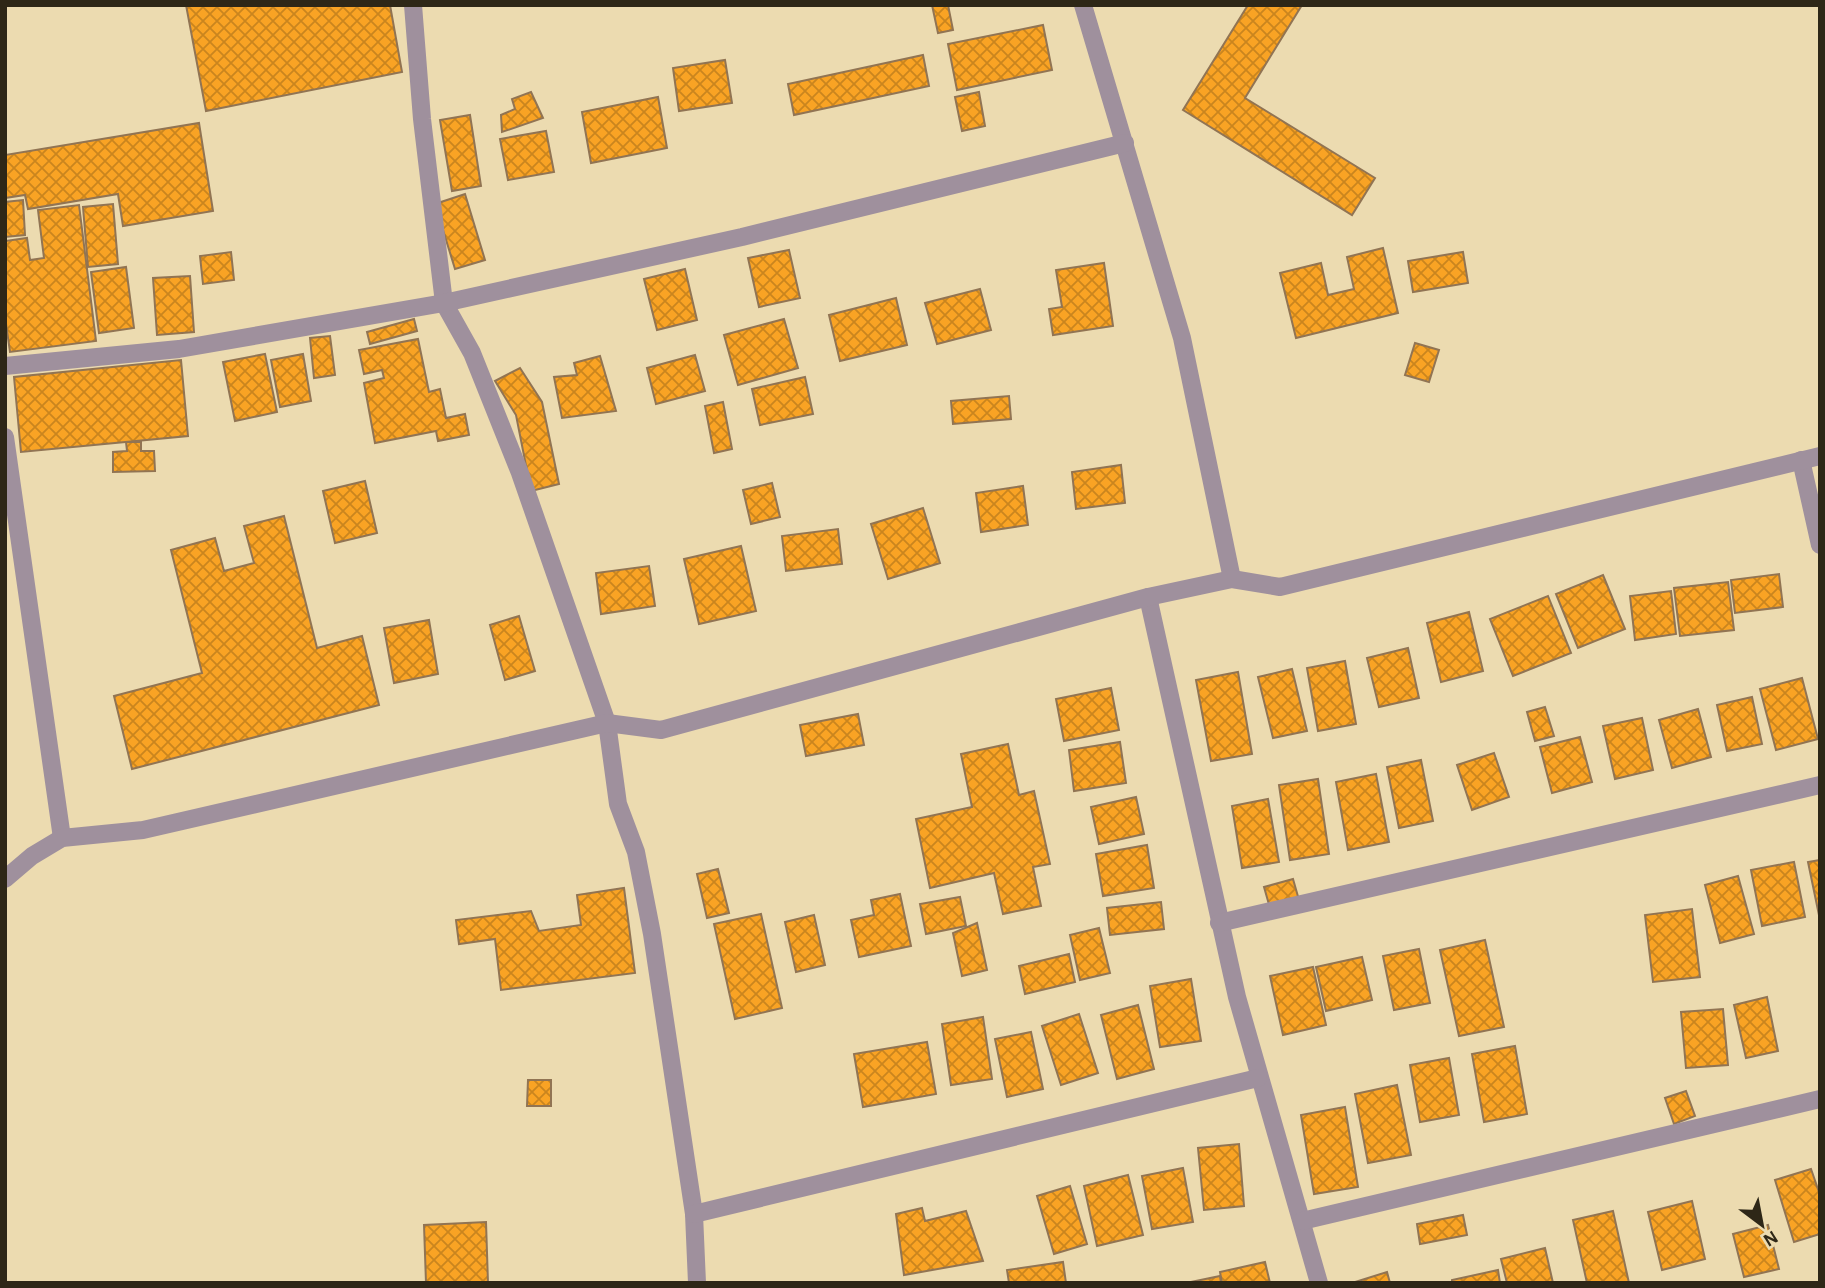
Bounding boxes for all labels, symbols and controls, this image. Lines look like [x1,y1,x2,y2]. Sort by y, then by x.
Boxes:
north arrow [1727,1190,1797,1260]
text: N [1760,1227,1781,1250]

